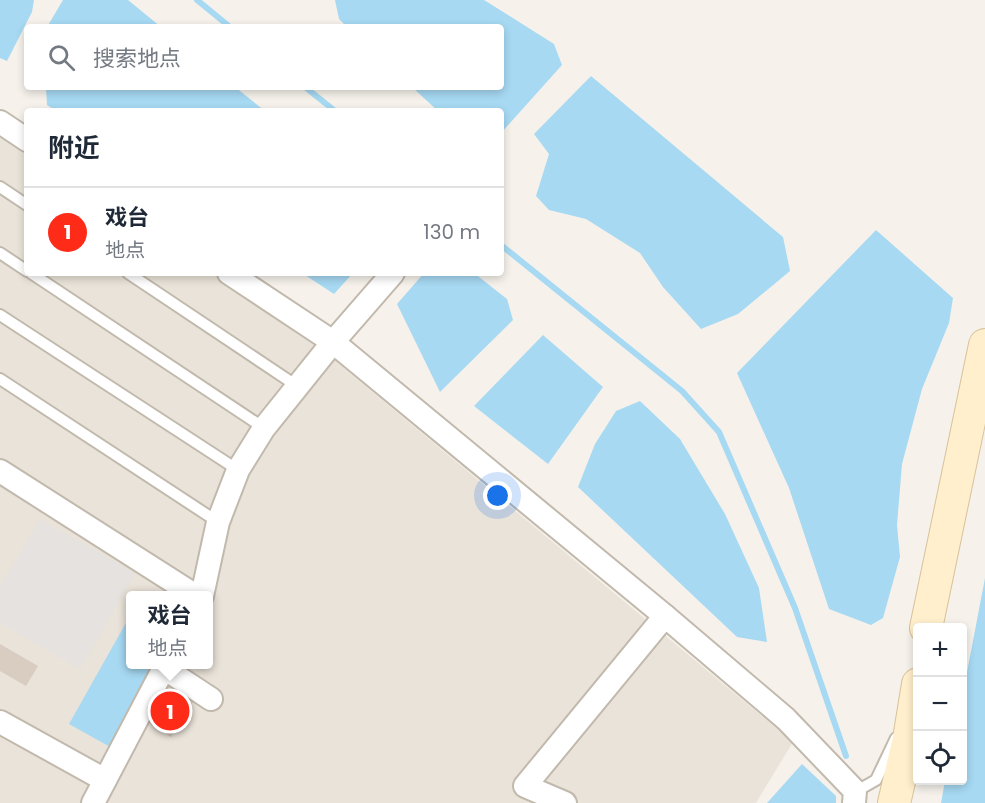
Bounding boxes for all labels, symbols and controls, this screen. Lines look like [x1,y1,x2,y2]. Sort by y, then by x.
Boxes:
search box [24,24,504,90]
icon: search [45,41,78,74]
text: 搜索地点 [93,43,181,74]
text: 附近 [48,130,100,166]
text: 戏台 [105,202,149,233]
text: 1 [64,218,71,246]
text: 130 m [423,218,480,246]
text: 地点 [105,236,145,264]
your location [483,481,512,510]
popup [126,591,213,669]
text: 戏台 [147,600,192,631]
map controls [913,623,967,785]
button: + [913,623,967,677]
text: 地点 [147,634,187,662]
button: − [913,677,967,731]
pin: 1 [150,688,190,734]
button: locate [913,731,967,785]

